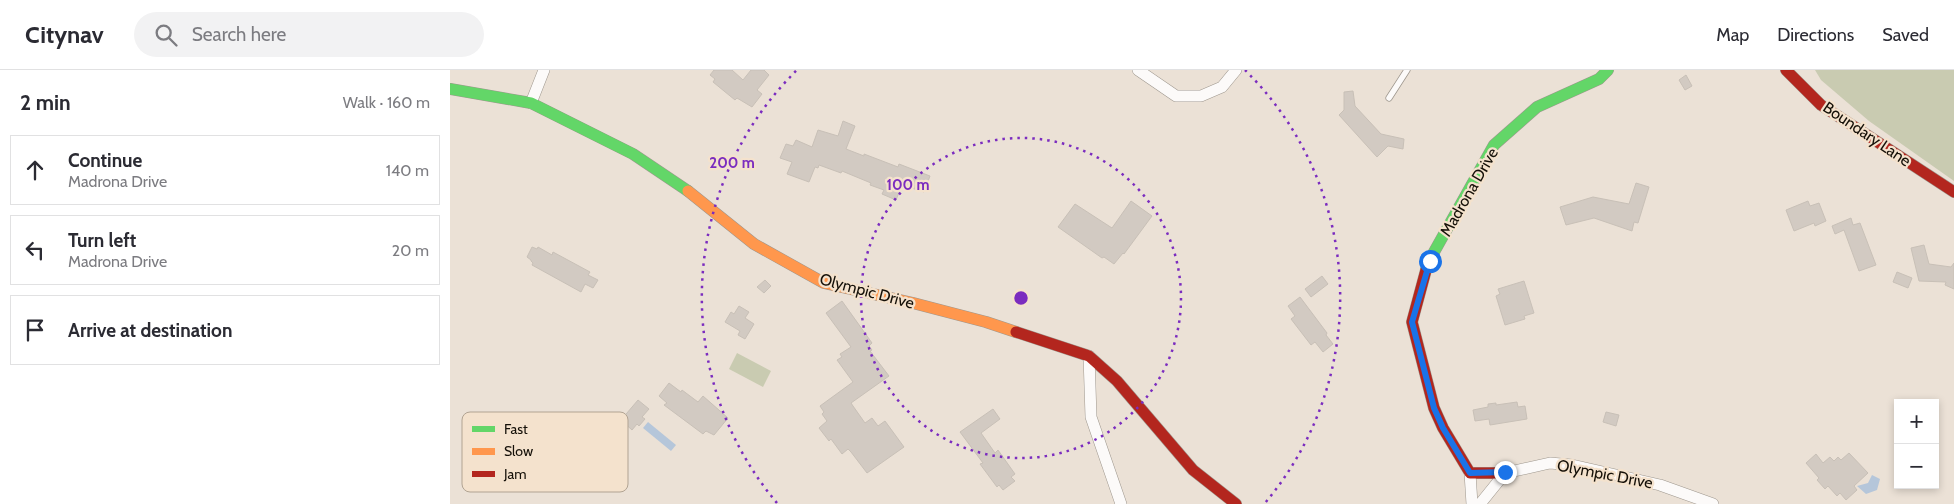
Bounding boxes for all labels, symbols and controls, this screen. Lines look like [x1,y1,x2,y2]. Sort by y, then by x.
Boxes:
search box [134,12,484,57]
text: Citynav [25,20,104,49]
icon: search [152,21,180,49]
text: Search here [192,23,286,46]
text: Map [1716,24,1749,46]
text: Directions [1777,24,1854,46]
text: Saved [1882,24,1929,46]
text: 2 min [20,90,71,115]
text: Walk · 160 m [343,93,430,112]
street label: Boundary Lane [1819,98,1915,170]
street label: Madrona Drive [1436,144,1502,240]
text: Continue [68,149,142,172]
text: 200 m [709,154,755,172]
icon: ahead [21,156,49,184]
text: 140 m [386,161,429,180]
text: Madrona Drive [68,172,167,191]
text: 100 m [886,176,930,194]
text: Turn left [68,229,136,252]
icon: left [21,236,49,264]
text: 20 m [392,241,429,260]
route start [1419,250,1442,273]
text: Madrona Drive [68,252,167,271]
street label: Olympic Drive [818,269,916,313]
centre of rings [1012,289,1030,307]
icon: arrive [21,316,49,344]
text: Arrive at destination [68,319,232,342]
map controls [1894,399,1939,489]
button: + [1894,399,1939,444]
legend [462,412,628,492]
text: Fast [504,420,528,438]
text: Slow [504,442,533,460]
button: − [1894,444,1939,489]
street label: Olympic Drive [1556,455,1654,493]
route end [1494,461,1517,484]
text: Jam [503,465,526,483]

